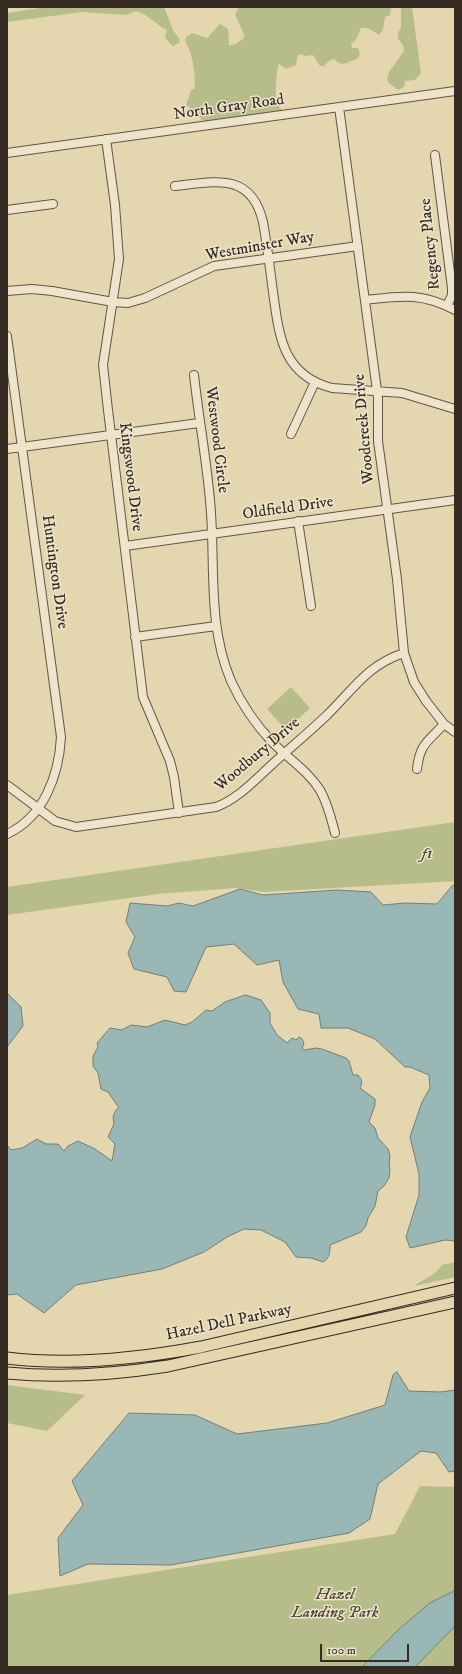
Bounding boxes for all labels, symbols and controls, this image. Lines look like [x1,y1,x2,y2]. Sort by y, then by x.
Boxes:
street label: North Gray Road [172,91,286,125]
street label: Regency Place [417,197,445,291]
street label: Westminster Way [204,228,316,266]
street label: Woodcreek Drive [351,373,379,485]
street label: Westwood Circle [200,386,232,494]
street label: Kingswood Drive [114,421,146,533]
street label: Oldfield Drive [241,493,335,525]
street label: Huntington Drive [36,514,72,630]
street label: Woodbury Drive [212,714,304,796]
park label: f1 [422,845,432,865]
street label: Hazel Dell Parkway [164,1300,294,1346]
park label: Hazel Landing Park [292,1586,378,1624]
scale bar [322,1636,411,1662]
text: 100 m [327,1643,356,1658]

